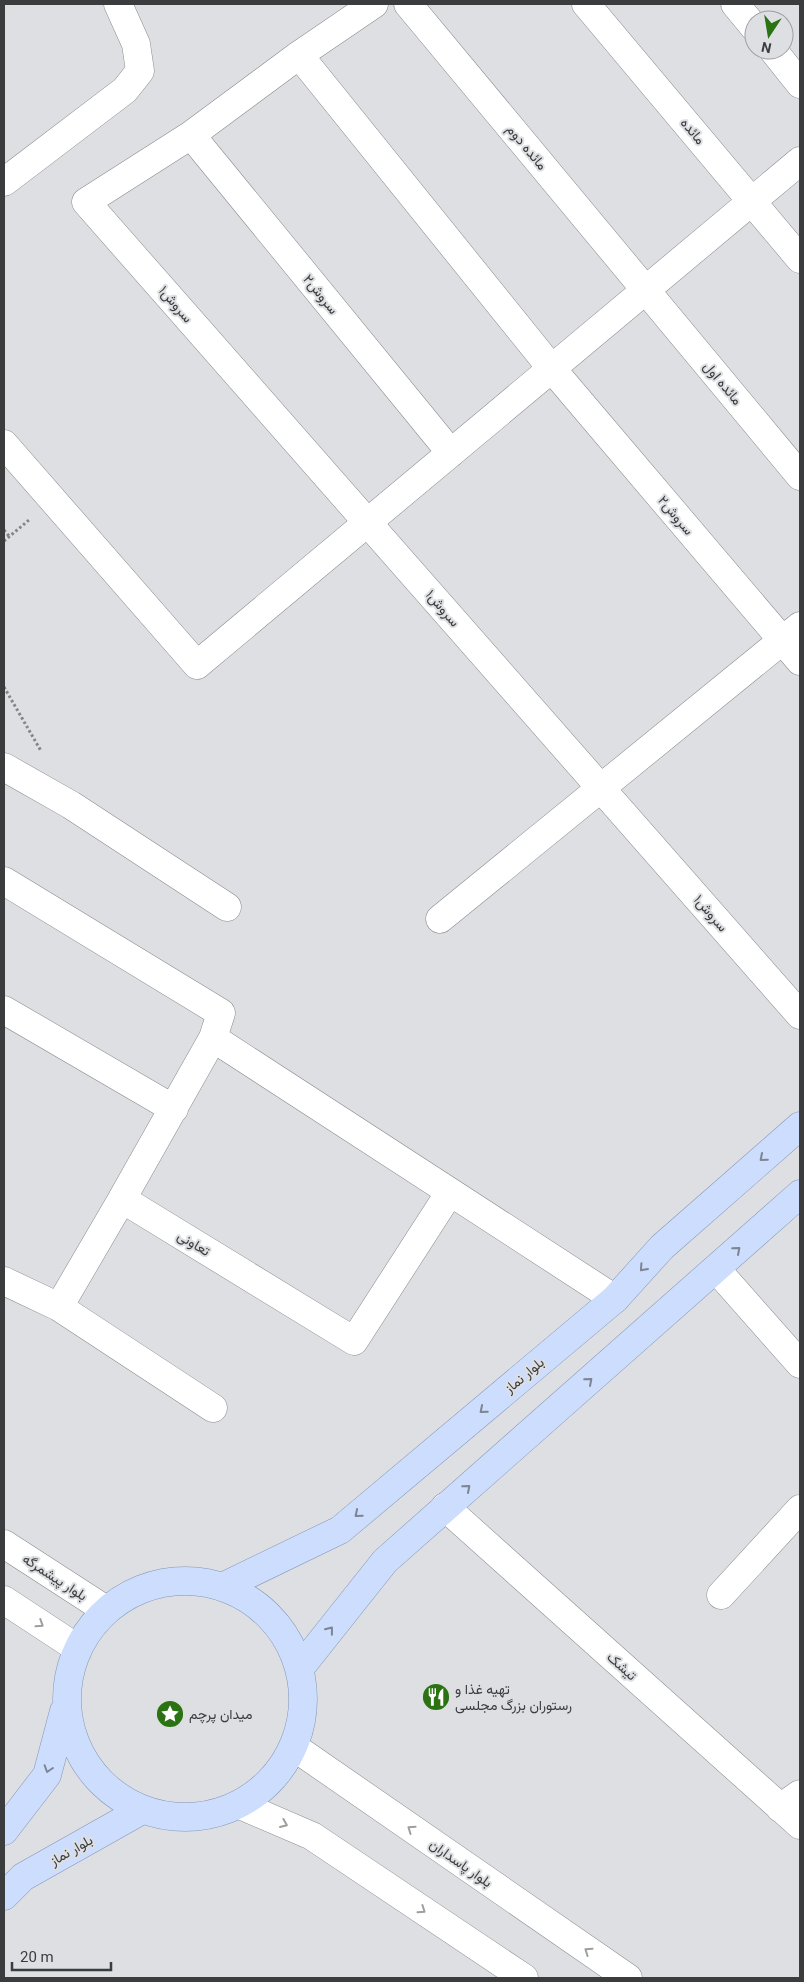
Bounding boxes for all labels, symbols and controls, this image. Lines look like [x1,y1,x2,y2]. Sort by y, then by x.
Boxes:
north arrow [744,10,794,60]
text: N [760,39,773,57]
street label: مائده [677,115,709,147]
street label: مائده دوم [503,121,551,174]
street label: سروش۲ [299,271,342,318]
street label: سروش۱ [155,283,196,326]
street label: مائده اول [699,358,746,409]
street label: سروش۲ [654,492,697,539]
street label: سروش۱ [422,587,463,630]
street label: سروش۱ [690,892,731,935]
one-way arrow [760,1153,769,1162]
street label: تعاونی [174,1227,213,1260]
one-way arrow [731,1247,740,1256]
one-way arrow [640,1262,649,1271]
street label: بلوار نماز [500,1354,548,1398]
one-way arrow [583,1377,592,1386]
one-way arrow [479,1404,488,1413]
one-way arrow [461,1485,470,1494]
one-way arrow [355,1509,364,1517]
street label: بلوار پیشمرگه [19,1550,90,1605]
one-way arrow [35,1617,44,1627]
one-way arrow [325,1626,334,1635]
street label: تیشک [604,1649,640,1683]
place label: تهیه غذا و رستوران بزرگ مجلسی [455,1681,572,1714]
restaurant icon: تهیه غذا و رستوران بزرگ مجلسی [421,1682,451,1712]
place icon: میدان پرچم [155,1699,185,1729]
place label: میدان پرچم [189,1706,253,1724]
one-way arrow [44,1764,54,1772]
one-way arrow [280,1818,288,1828]
one-way arrow [407,1826,417,1835]
street label: بلوار نماز [46,1831,96,1870]
street label: بلوار پاسداران [426,1836,495,1892]
one-way arrow [416,1904,426,1913]
scale bar [12,1940,111,1972]
text: 20 m [20,1948,54,1966]
one-way arrow [584,1948,594,1957]

